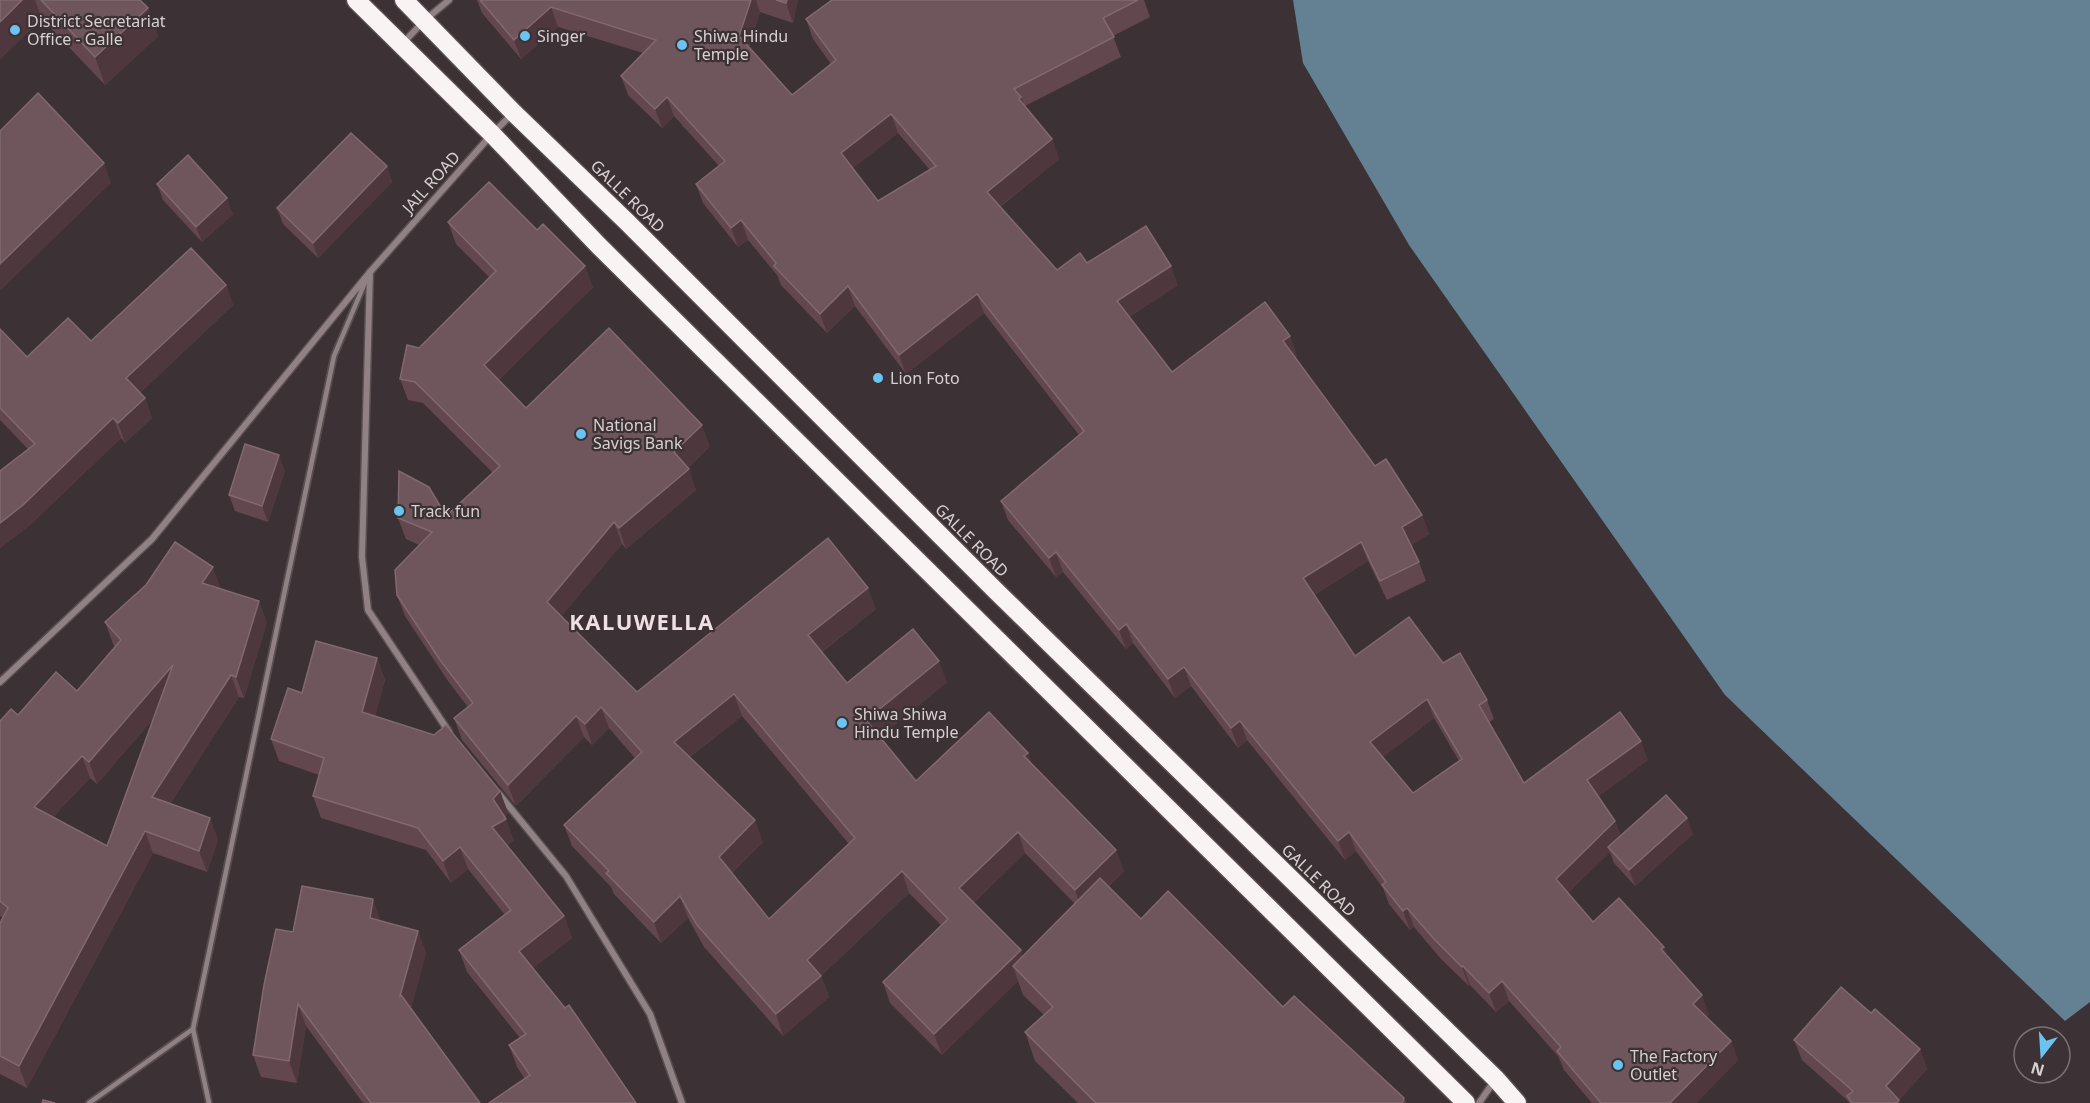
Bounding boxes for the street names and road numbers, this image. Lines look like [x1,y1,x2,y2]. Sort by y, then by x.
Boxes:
street label: JAIL ROAD [396,146,465,219]
street label: GALLE ROAD [586,155,670,237]
street label: GALLE ROAD [930,498,1014,582]
street label: GALLE ROAD [1277,839,1361,921]

